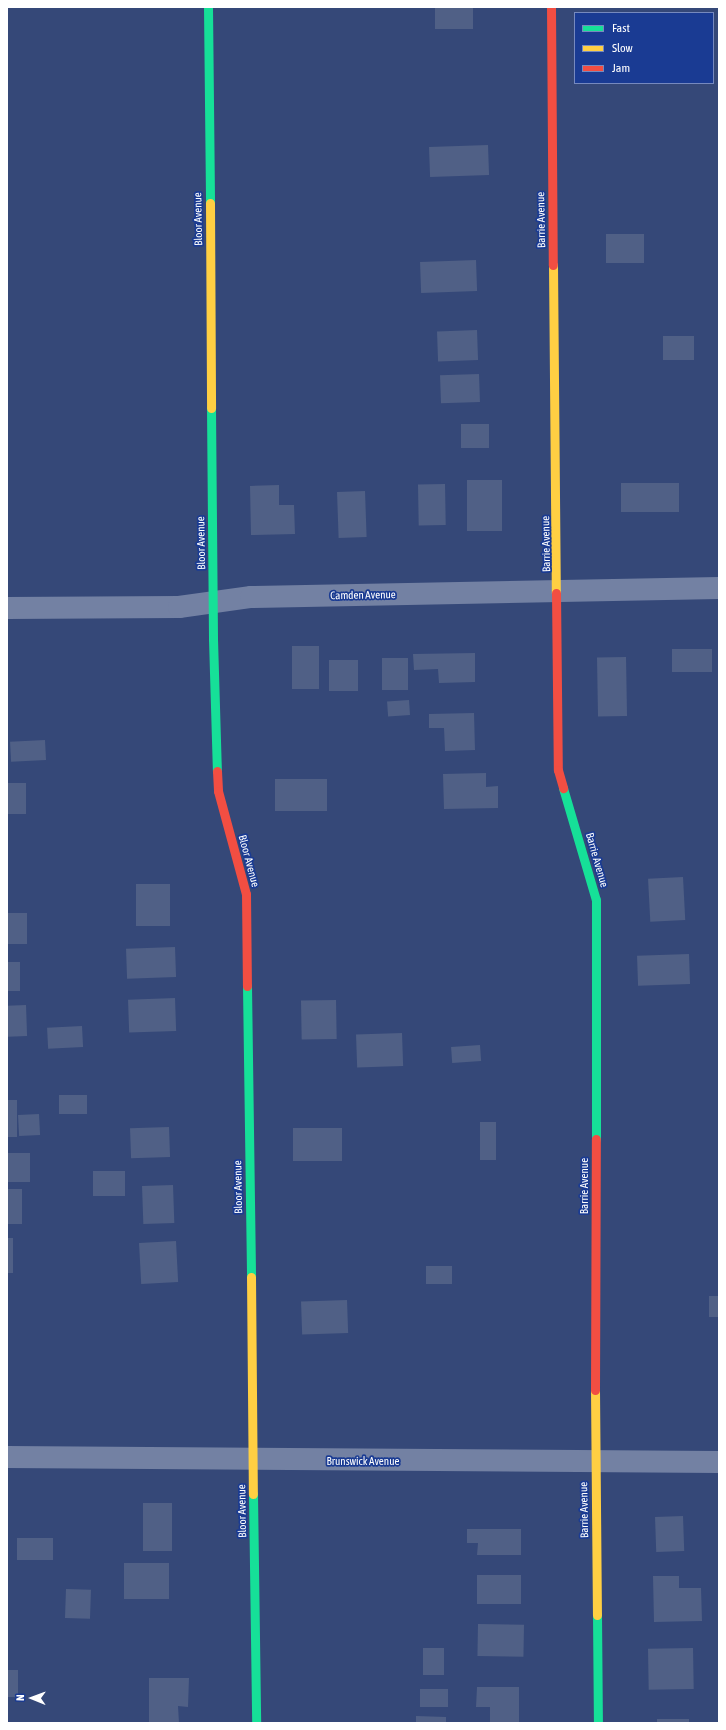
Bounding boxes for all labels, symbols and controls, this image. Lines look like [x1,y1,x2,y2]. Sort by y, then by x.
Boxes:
legend [574,12,714,84]
text: Fast [612,21,630,35]
text: Slow [612,41,633,55]
text: Jam [612,61,630,75]
street label: Bloor Avenue [191,192,205,246]
street label: Barrie Avenue [534,192,548,248]
street label: Bloor Avenue [194,516,208,570]
street label: Barrie Avenue [539,516,553,572]
street label: Camden Avenue [330,588,396,602]
street label: Barrie Avenue [583,831,611,889]
street label: Bloor Avenue [236,833,262,889]
street label: Barrie Avenue [577,1158,591,1214]
street label: Bloor Avenue [231,1160,245,1214]
street label: Brunswick Avenue [327,1454,399,1468]
street label: Barrie Avenue [577,1482,591,1538]
street label: Bloor Avenue [235,1484,249,1538]
north arrow [12,1678,52,1718]
text: N [14,1694,26,1701]

